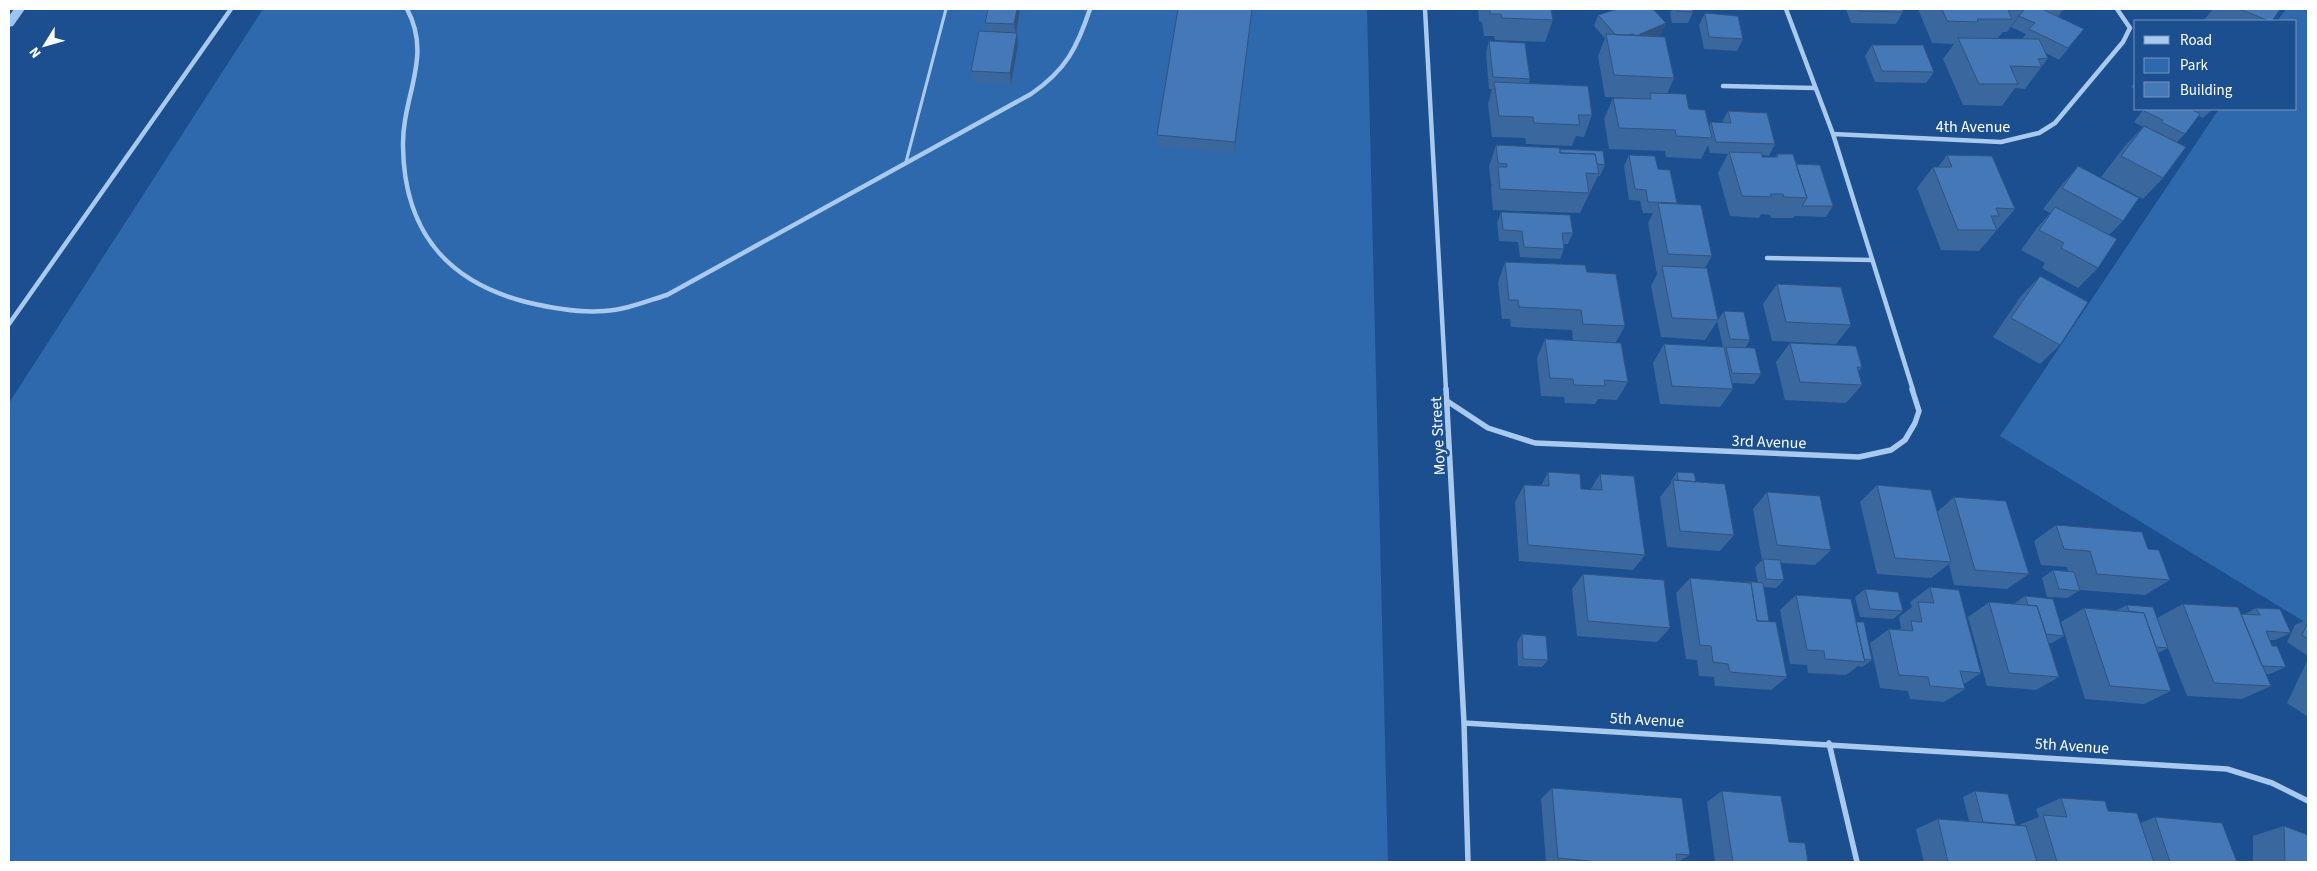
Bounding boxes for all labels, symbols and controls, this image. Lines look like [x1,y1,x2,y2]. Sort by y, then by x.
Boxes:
north arrow [20,20,70,70]
legend [2134,20,2297,110]
text: Road [2180,30,2212,51]
text: N [25,42,46,62]
text: Park [2180,55,2209,76]
text: Building [2180,80,2233,101]
street label: 4th Avenue [1936,116,2010,138]
street label: Moye Street [1425,395,1451,476]
street label: 3rd Avenue [1731,430,1807,454]
street label: 5th Avenue [1609,707,1685,733]
street label: 5th Avenue [2034,732,2110,760]

